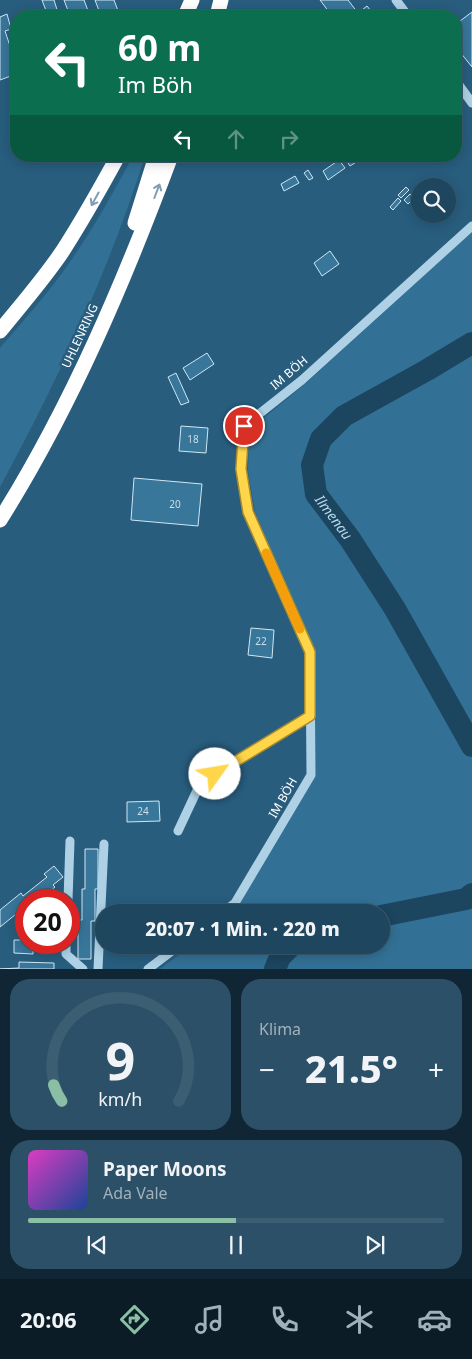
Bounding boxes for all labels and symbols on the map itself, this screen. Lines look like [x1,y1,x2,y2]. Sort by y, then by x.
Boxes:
one-way arrow [154,184,163,199]
one-way arrow [89,191,99,205]
street label: UHLENRING [57,301,102,371]
street label: IM BÖH [266,352,311,393]
pin [223,405,265,447]
house number: 18 [187,432,199,446]
water label: Ilmenau [310,490,357,543]
house number: 20 [169,497,181,511]
house number: 22 [255,634,267,648]
position arrow [188,747,240,799]
street label: IM BÖH [264,774,301,821]
house number: 24 [137,804,149,818]
speed limit sign: 20 [15,889,80,954]

